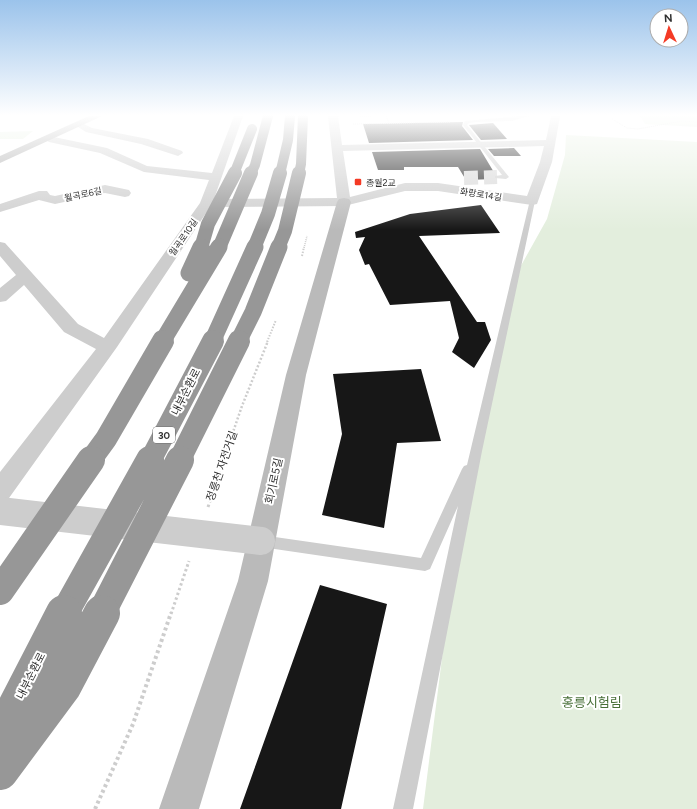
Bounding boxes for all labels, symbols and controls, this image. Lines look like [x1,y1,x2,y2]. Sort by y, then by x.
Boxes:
north arrow [649,8,689,48]
text: N [664,12,673,25]
marker: 종월2교 [353,177,363,187]
place label: 종월2교 [366,177,396,188]
street label: 월곡로6길 [63,185,103,203]
street label: 화랑로14길 [459,185,503,203]
street label: 월곡로10길 [166,216,200,258]
street label: 내부순환로 [169,367,203,417]
road number: 30 [153,427,175,443]
street label: 정릉천 자전거길 [204,429,240,503]
street label: 회기로5길 [263,457,285,505]
street label: 내부순환로 [14,651,48,701]
park label: 홍릉시험림 [562,695,622,710]

